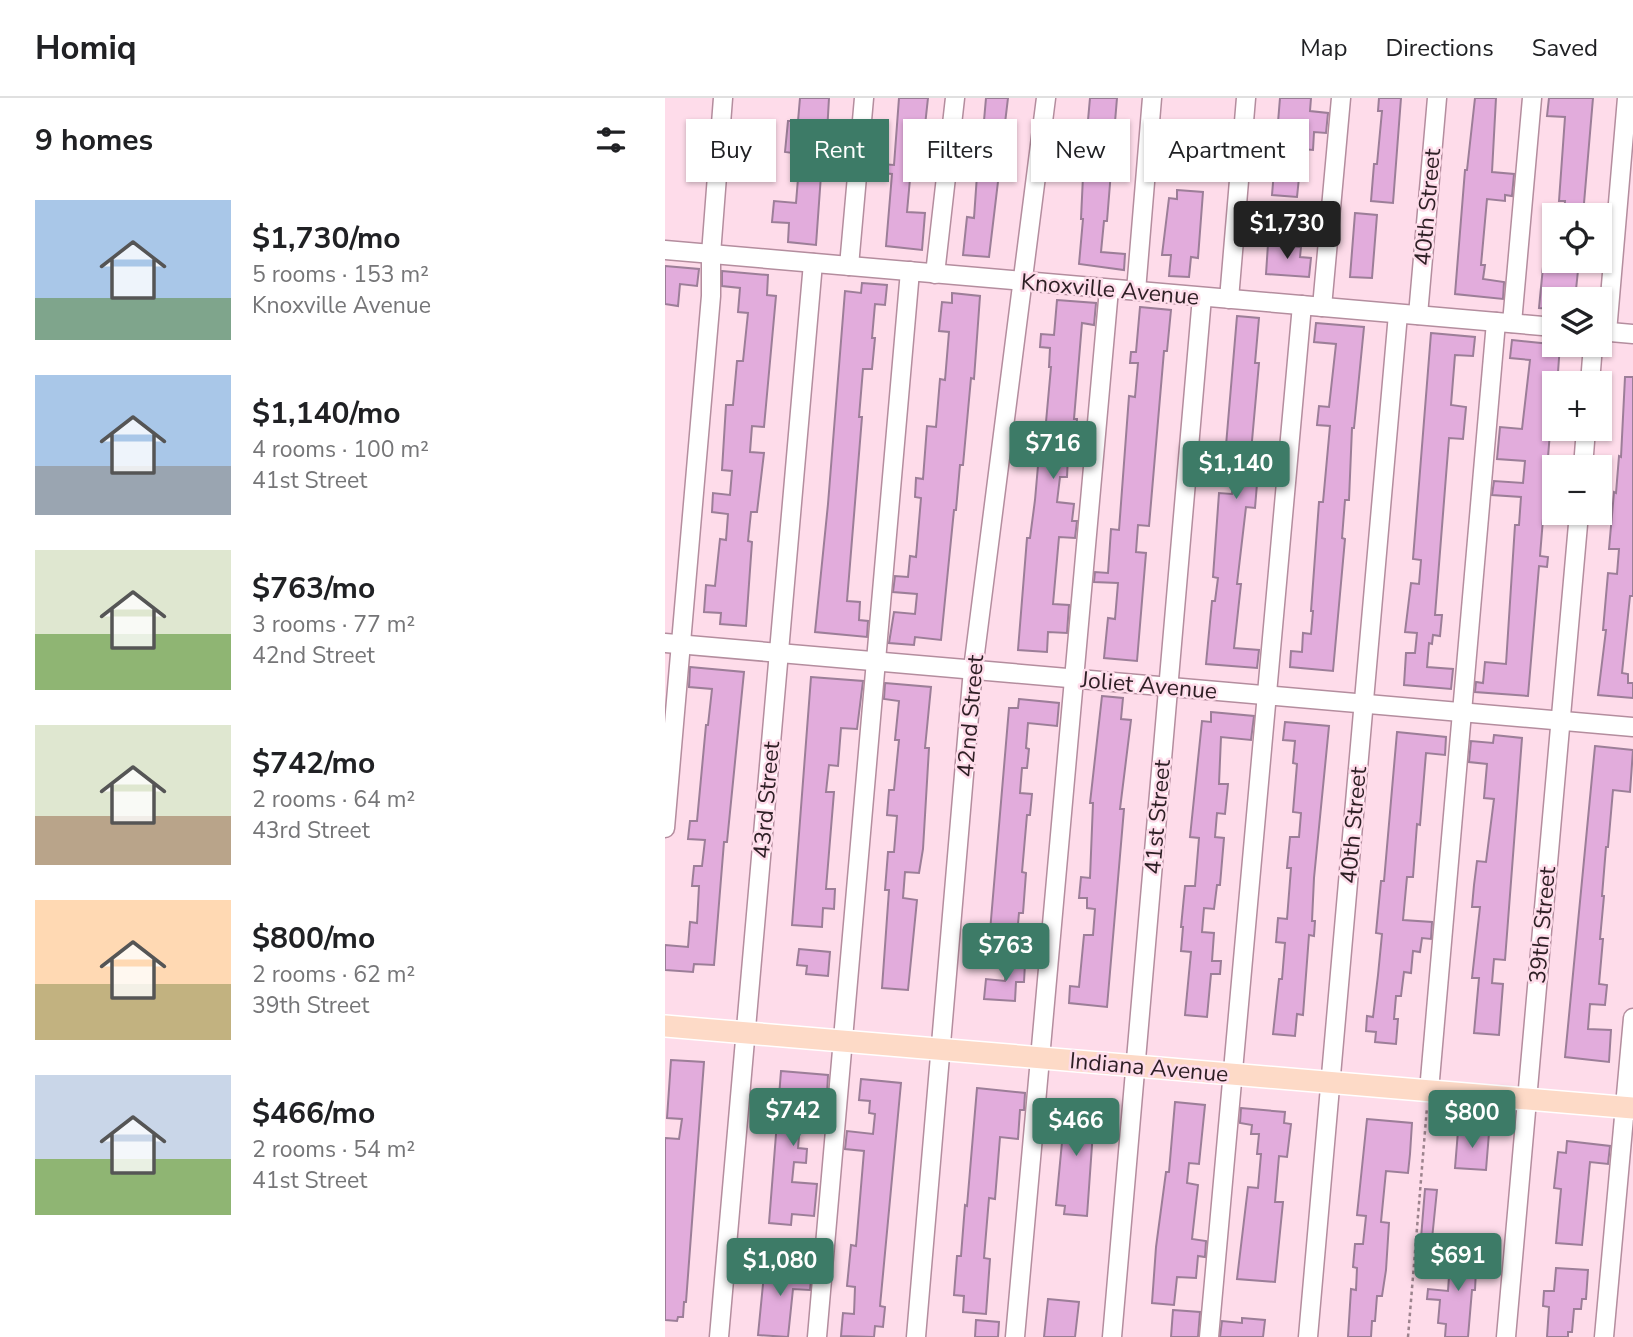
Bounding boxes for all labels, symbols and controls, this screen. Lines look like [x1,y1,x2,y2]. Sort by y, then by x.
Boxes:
text: Homiq [35,26,137,71]
text: Map [1300,32,1347,64]
text: Directions [1385,32,1494,64]
text: Saved [1532,32,1598,64]
chip: Buy [686,119,776,182]
chip: Rent [790,119,889,182]
chip: Filters [903,119,1017,182]
chip: New [1031,119,1130,182]
chip: Apartment [1144,119,1309,182]
text: 9 homes [35,120,153,161]
icon: filters [592,121,630,159]
street label: 40th Street [1407,146,1448,267]
pin: $1,730 [1230,202,1344,261]
map controls [1542,203,1612,525]
button: locate [1542,203,1612,273]
text: $1,730 [1250,208,1324,239]
text: $1,730/mo [252,218,401,259]
icon: home [91,228,175,312]
text: 5 rooms · 153 m² [252,259,429,290]
street label: Knoxville Avenue [1019,266,1200,313]
button: layers [1542,287,1612,357]
text: Knoxville Avenue [252,290,431,321]
button: + [1542,371,1612,441]
text: $1,140/mo [252,393,401,434]
icon: home [91,403,175,487]
pin: $716 [1012,422,1094,481]
text: $716 [1025,428,1081,459]
text: 4 rooms · 100 m² [252,434,429,465]
pin: $1,140 [1179,442,1293,501]
text: $1,140 [1199,448,1273,479]
button: − [1542,455,1612,525]
text: 41st Street [252,465,367,496]
text: $763/mo [252,568,375,609]
icon: home [91,578,175,662]
text: 3 rooms · 77 m² [252,609,415,640]
text: 42nd Street [252,640,375,671]
street label: 42nd Street [950,653,991,779]
street label: Joliet Avenue [1078,664,1218,707]
street label: 43rd Street [746,739,787,860]
text: $742/mo [252,743,375,784]
icon: home [91,753,175,837]
street label: 41st Street [1137,757,1178,876]
street label: 40th Street [1333,764,1374,885]
text: 2 rooms · 64 m² [252,784,415,815]
text: 43rd Street [252,815,370,846]
street label: 39th Street [1522,864,1563,985]
text: $800/mo [252,918,375,959]
pin: $763 [965,924,1047,983]
icon: home [91,928,175,1012]
text: $763 [978,930,1034,961]
text: 2 rooms · 62 m² [252,959,415,990]
text: 39th Street [252,990,369,1021]
street label: Indiana Avenue [1068,1045,1230,1090]
pin: $742 [752,1088,834,1148]
pin: $800 [1431,1090,1513,1150]
text: $466/mo [252,1093,375,1134]
text: $742 [765,1095,821,1126]
text: $800 [1444,1097,1500,1128]
pin: $466 [1035,1098,1117,1158]
icon: home [91,1103,175,1187]
text: $466 [1048,1105,1104,1136]
text: 2 rooms · 54 m² [252,1134,415,1165]
text: 41st Street [252,1165,367,1196]
pin: $691 [1417,1234,1499,1293]
pin: $1,080 [723,1238,837,1298]
text: $691 [1430,1240,1486,1271]
text: $1,080 [743,1245,817,1276]

